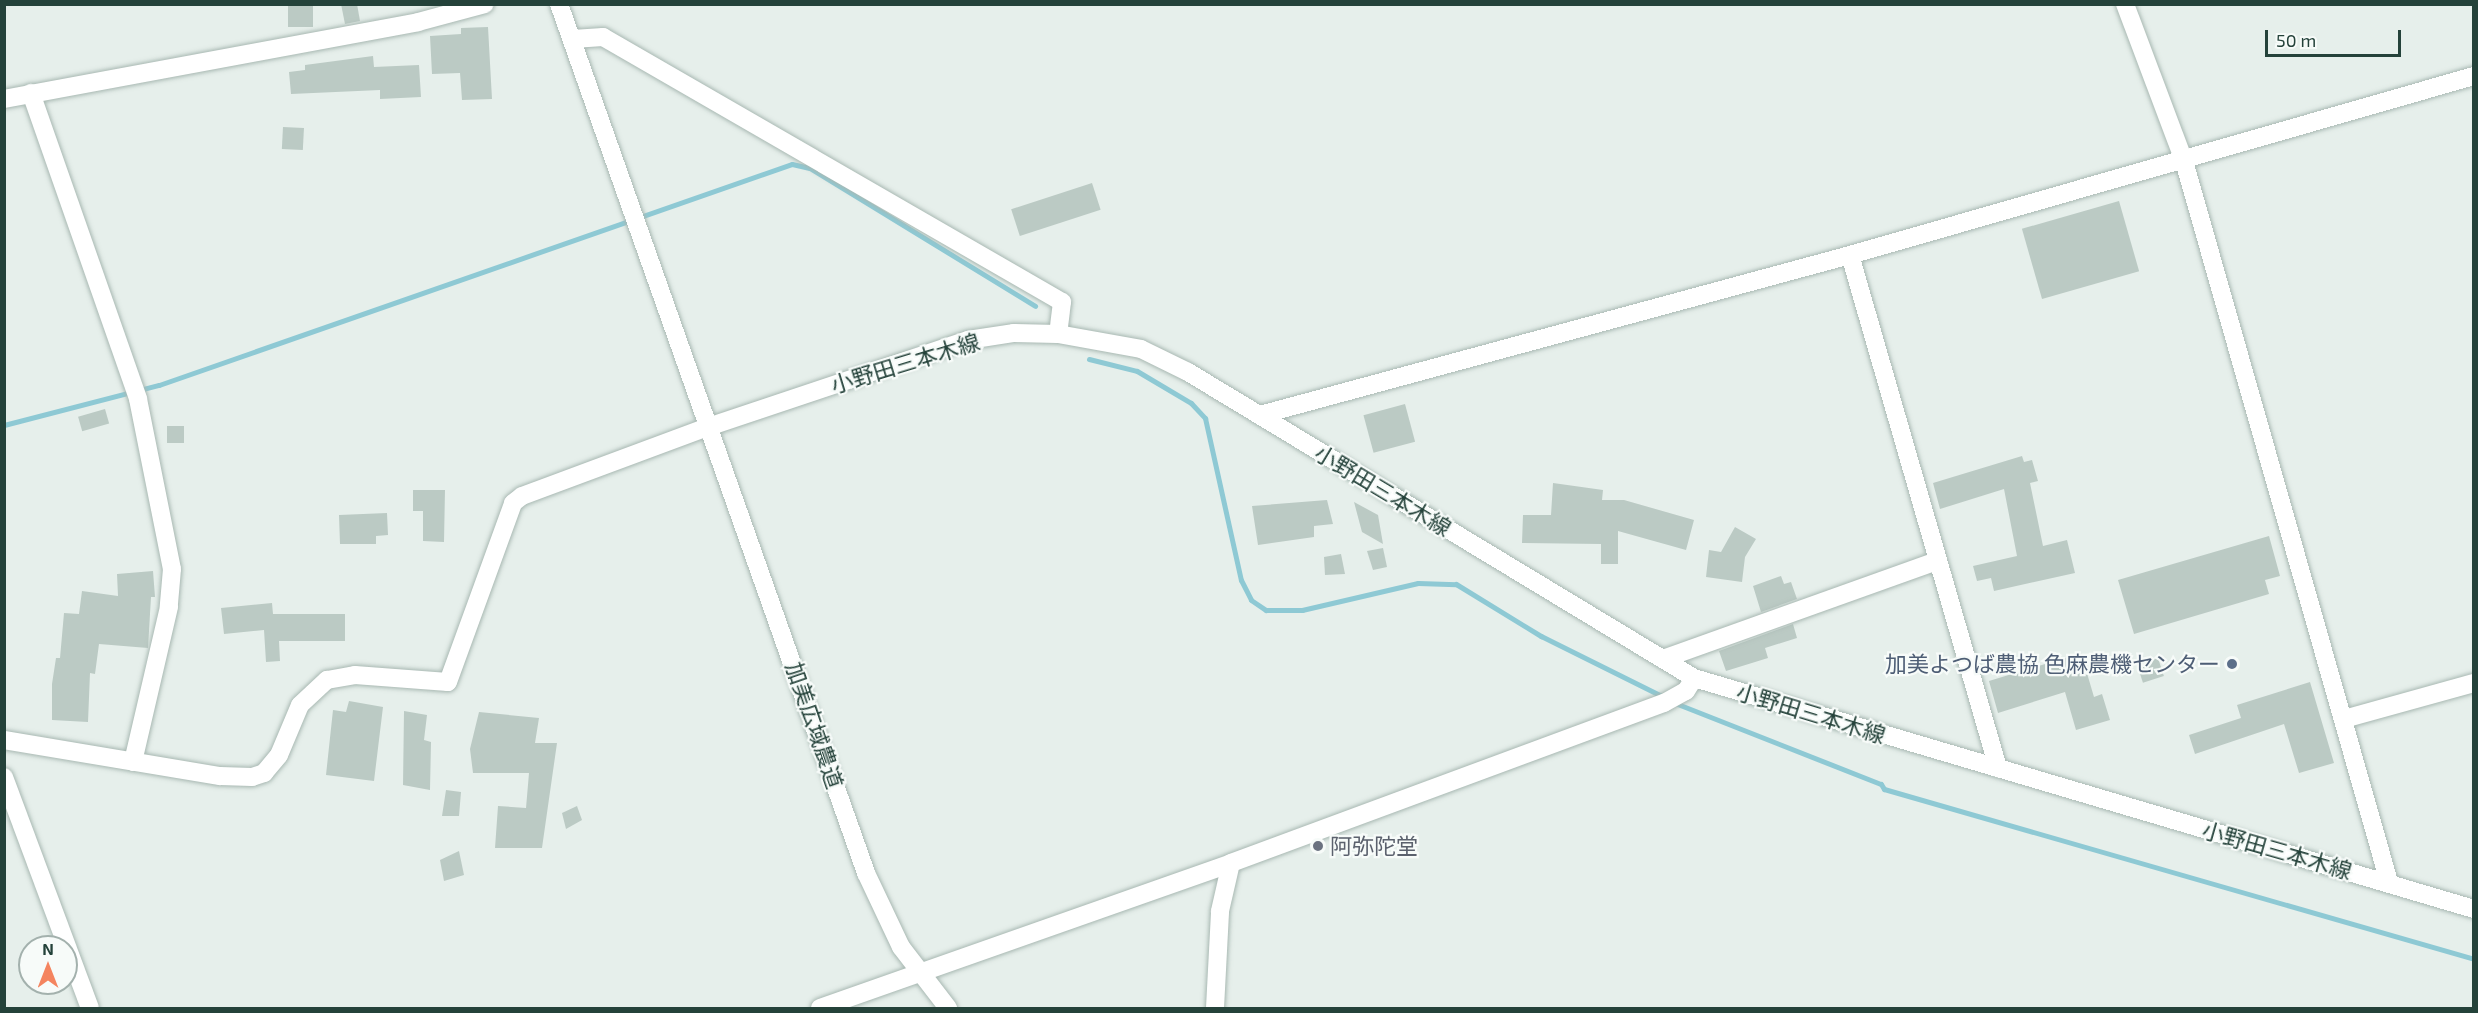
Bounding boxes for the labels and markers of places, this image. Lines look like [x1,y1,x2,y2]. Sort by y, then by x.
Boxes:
place label: 加美よつば農協 色麻農機センター [1885,651,2220,677]
marker: 加美よつば農協 色麻農機センター [2225,657,2239,671]
place label: 阿弥陀堂 [1330,833,1418,859]
marker: 阿弥陀堂 [1311,839,1325,853]

